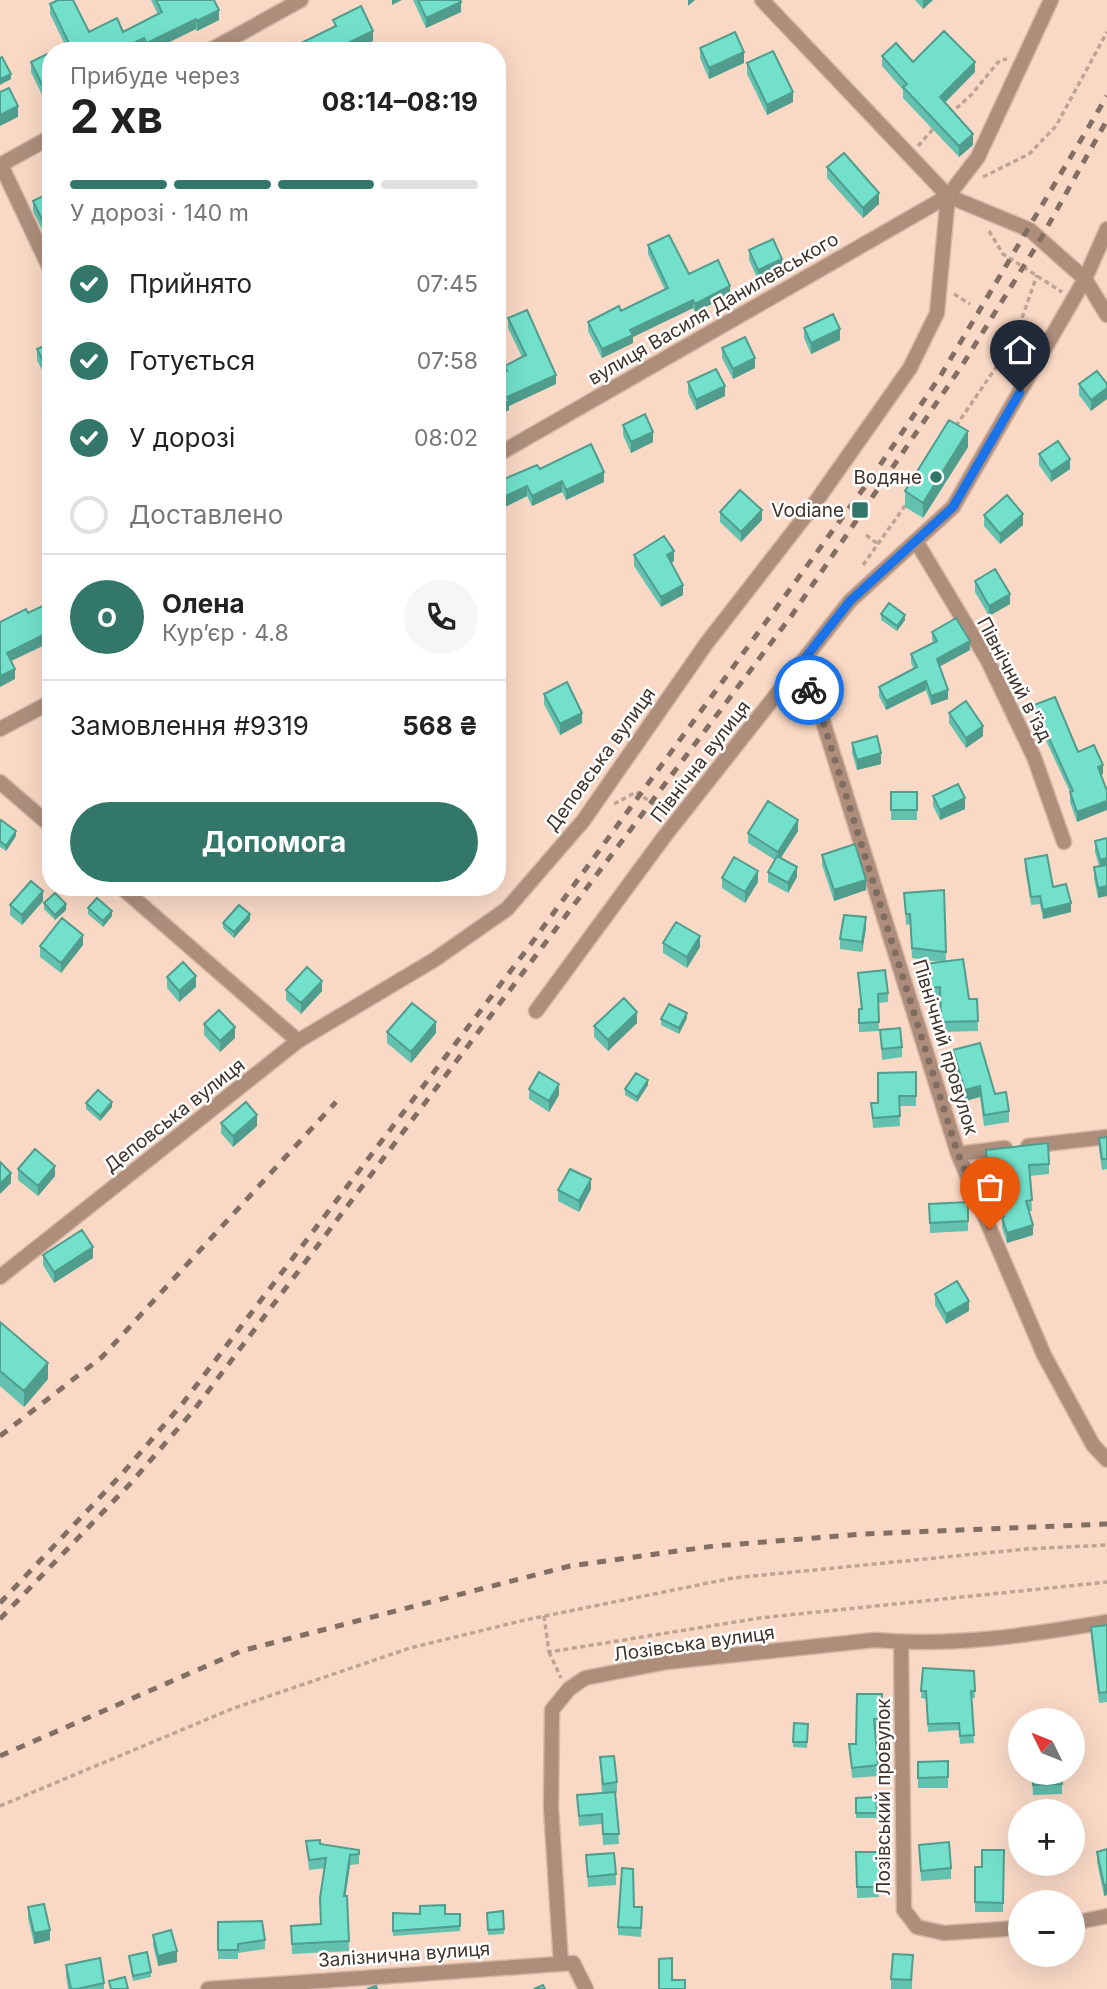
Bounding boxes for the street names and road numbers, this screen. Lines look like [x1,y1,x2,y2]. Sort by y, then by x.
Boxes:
street label: вулиця Василя Данилевського [584,227,843,390]
street label: Північний в'їзд [972,613,1057,745]
street label: Деповська вулиця [540,683,660,836]
street label: Північна вулиця [646,696,755,827]
street label: Північний провулок [908,956,983,1139]
street label: Деповська вулиця [99,1053,249,1177]
street label: Лозівська вулиця [612,1621,776,1666]
street label: Лозівський провулок [872,1698,895,1896]
street label: Залізнична вулиця [317,1937,491,1972]

